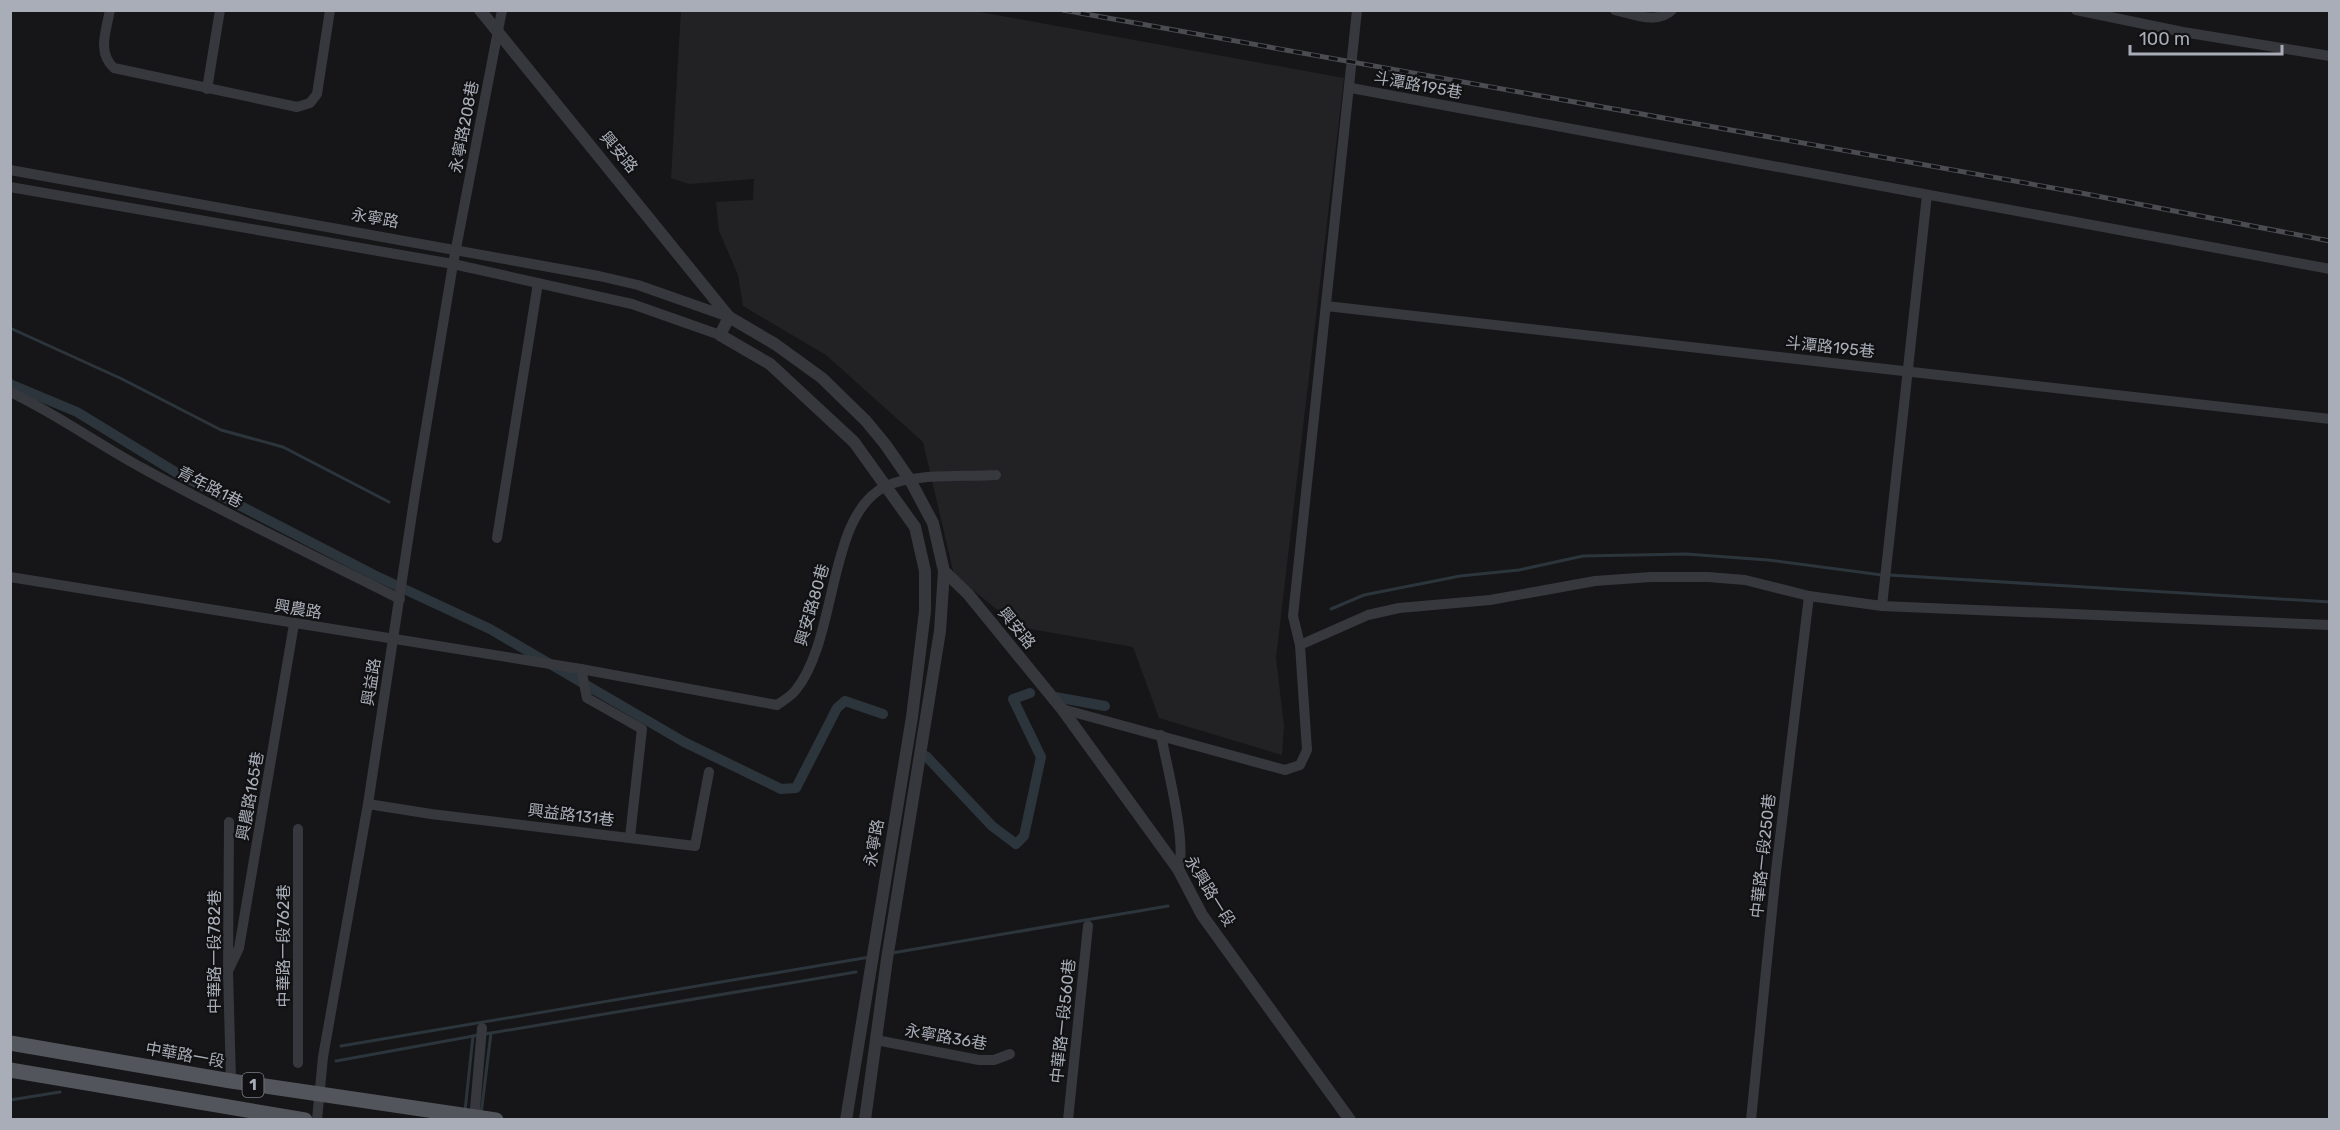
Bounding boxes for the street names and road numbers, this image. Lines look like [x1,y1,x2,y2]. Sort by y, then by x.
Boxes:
street label: 斗潭路195巷 [1372,68,1464,102]
street label: 永寧路208巷 [446,79,482,175]
street label: 興安路 [596,128,642,176]
street label: 永寧路 [350,204,400,232]
street label: 斗潭路195巷 [1784,333,1876,361]
street label: 青年路1巷 [174,462,246,512]
street label: 興安路80巷 [791,562,833,648]
street label: 興農路 [273,596,323,622]
street label: 興安路 [995,603,1039,653]
street label: 興益路 [358,657,384,707]
street label: 興農路165巷 [233,750,267,842]
street label: 中華路一段250巷 [1747,793,1779,919]
street label: 興益路131巷 [527,800,615,830]
street label: 永寧路 [860,818,888,868]
street label: 永興路一段 [1181,852,1239,930]
street label: 中華路一段762巷 [274,885,293,1007]
street label: 中華路一段782巷 [205,890,224,1014]
street label: 中華路一段560巷 [1047,958,1079,1084]
street label: 永寧路36巷 [903,1020,989,1054]
street label: 中華路一段 [144,1039,226,1071]
road number: 1 [242,1073,264,1097]

